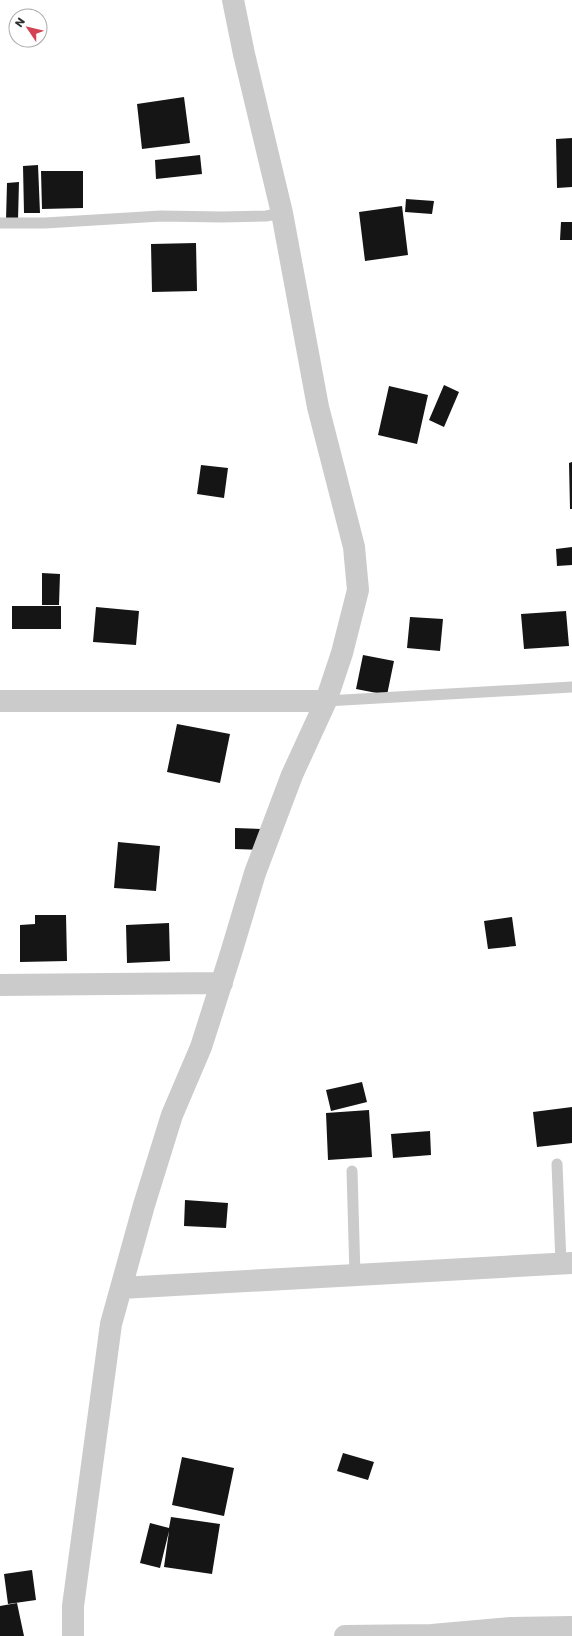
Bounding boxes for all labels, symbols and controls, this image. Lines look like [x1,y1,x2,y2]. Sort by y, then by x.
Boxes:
north arrow [8,8,48,48]
text: N [11,14,29,30]

